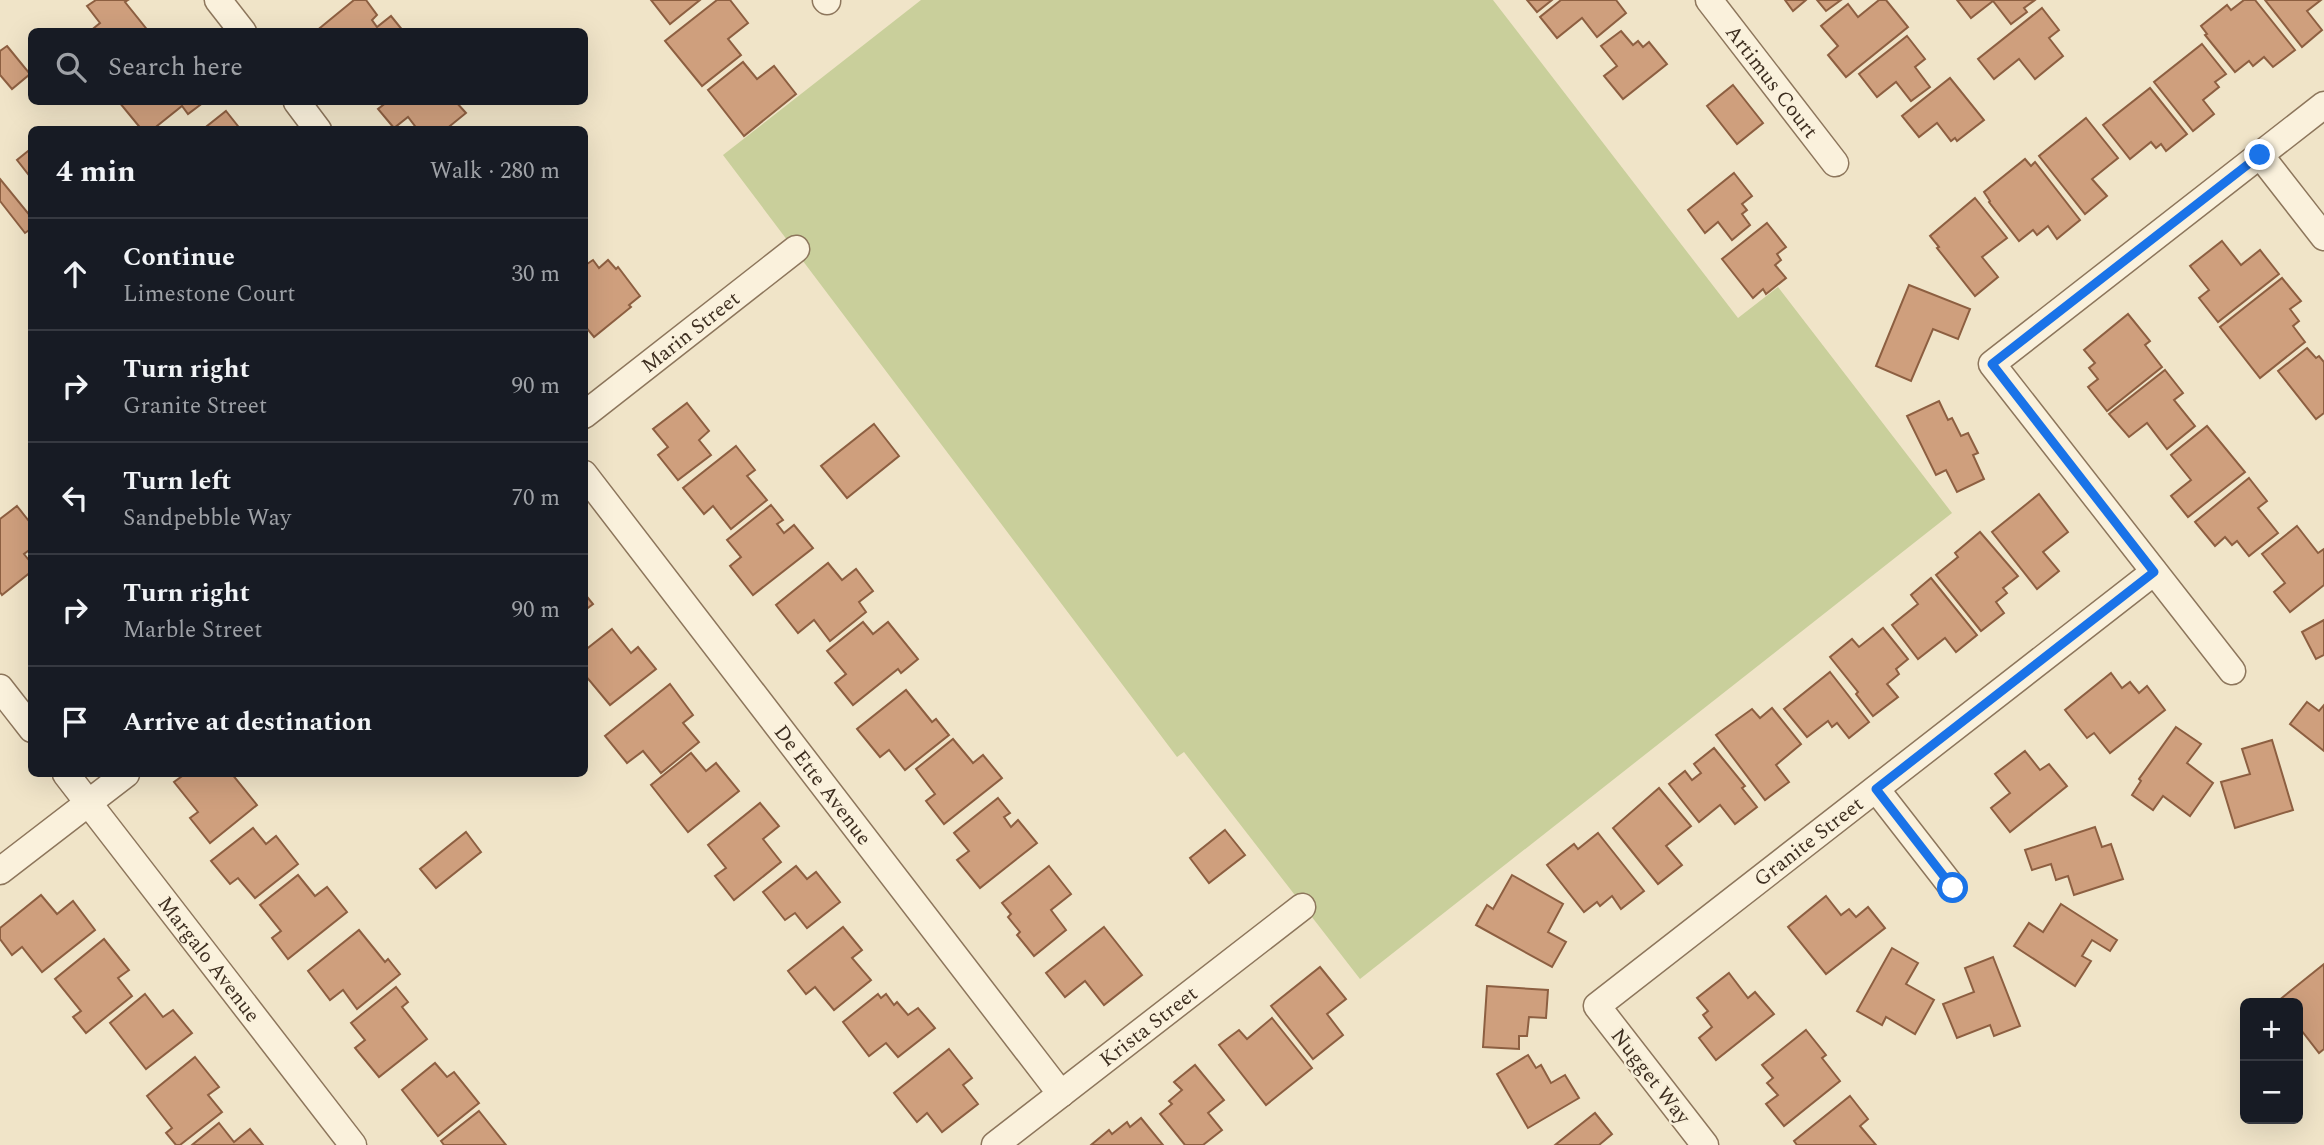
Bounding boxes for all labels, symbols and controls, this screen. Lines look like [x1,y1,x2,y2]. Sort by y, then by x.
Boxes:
street label: Artimus Court [1717,18,1826,146]
search box [28,28,588,105]
text: Search here [108,47,243,87]
icon: search [52,48,90,86]
route end [2244,139,2275,170]
text: 4 min [56,149,136,195]
text: Walk · 280 m [430,154,560,189]
text: Continue [123,237,235,277]
icon: ahead [56,255,94,293]
text: 30 m [511,257,560,292]
text: Limestone Court [123,277,295,312]
street label: Marin Street [635,284,747,382]
text: Turn right [123,349,250,389]
icon: right [56,367,94,405]
text: 90 m [511,369,560,404]
text: Granite Street [123,389,267,424]
text: Turn left [123,461,231,501]
icon: left [56,479,94,517]
text: 70 m [511,481,560,516]
text: Sandpebble Way [123,501,291,536]
text: Turn right [123,573,250,613]
icon: right [56,591,94,629]
text: 90 m [511,593,560,628]
text: Marble Street [123,613,262,648]
text: Arrive at destination [123,702,372,742]
icon: arrive [56,703,94,741]
street label: De Ette Avenue [765,718,879,853]
street label: Granite Street [1747,789,1871,895]
route start [1937,872,1968,903]
street label: Margalo Avenue [149,890,268,1030]
street label: Krista Street [1093,978,1205,1075]
map controls [2240,998,2303,1124]
button: + [2240,998,2303,1061]
street label: Nugget Way [1602,1022,1699,1132]
button: − [2240,1061,2303,1124]

